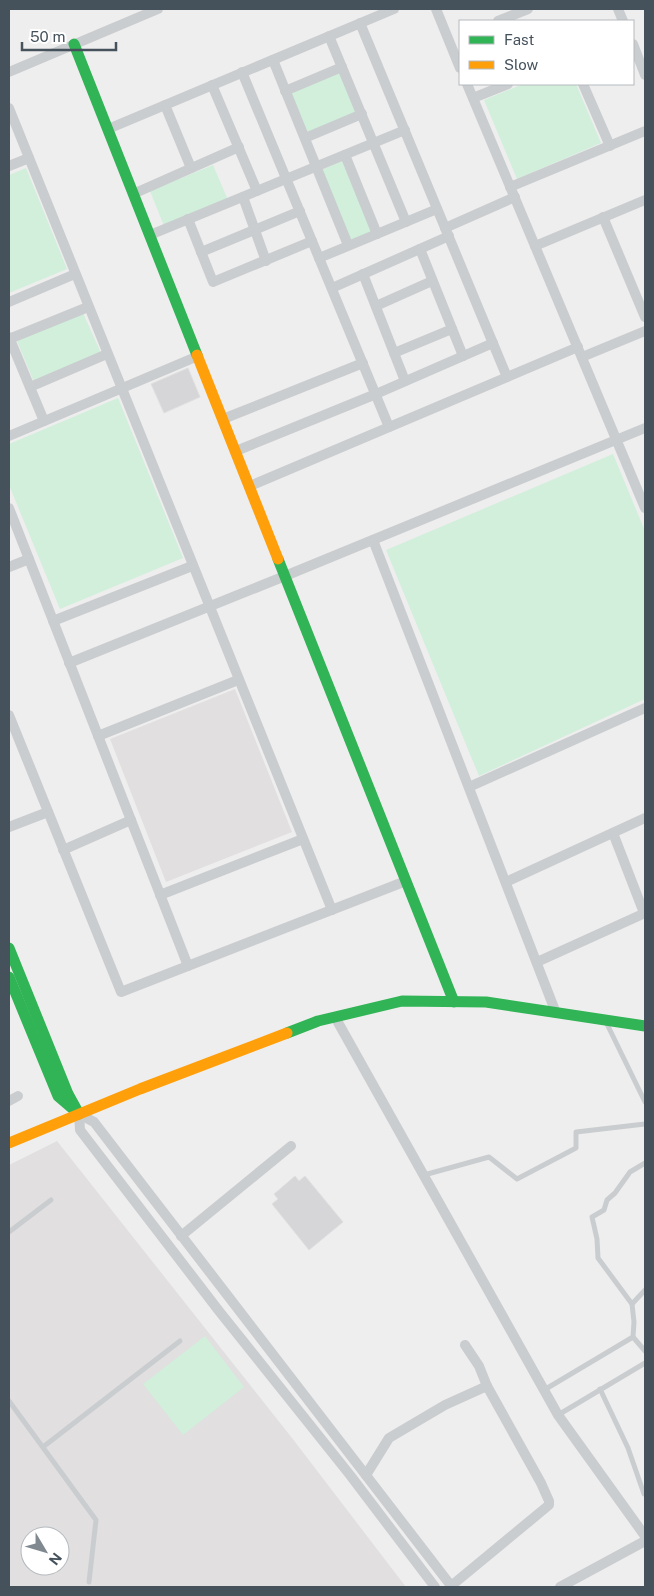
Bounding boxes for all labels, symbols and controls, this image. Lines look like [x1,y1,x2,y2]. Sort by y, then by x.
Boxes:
scale bar [22,20,116,52]
legend [459,20,634,85]
text: 50 m [30,28,65,45]
text: Fast [504,31,534,48]
text: Slow [504,56,539,73]
north arrow [20,1526,70,1576]
text: N [46,1550,65,1568]

